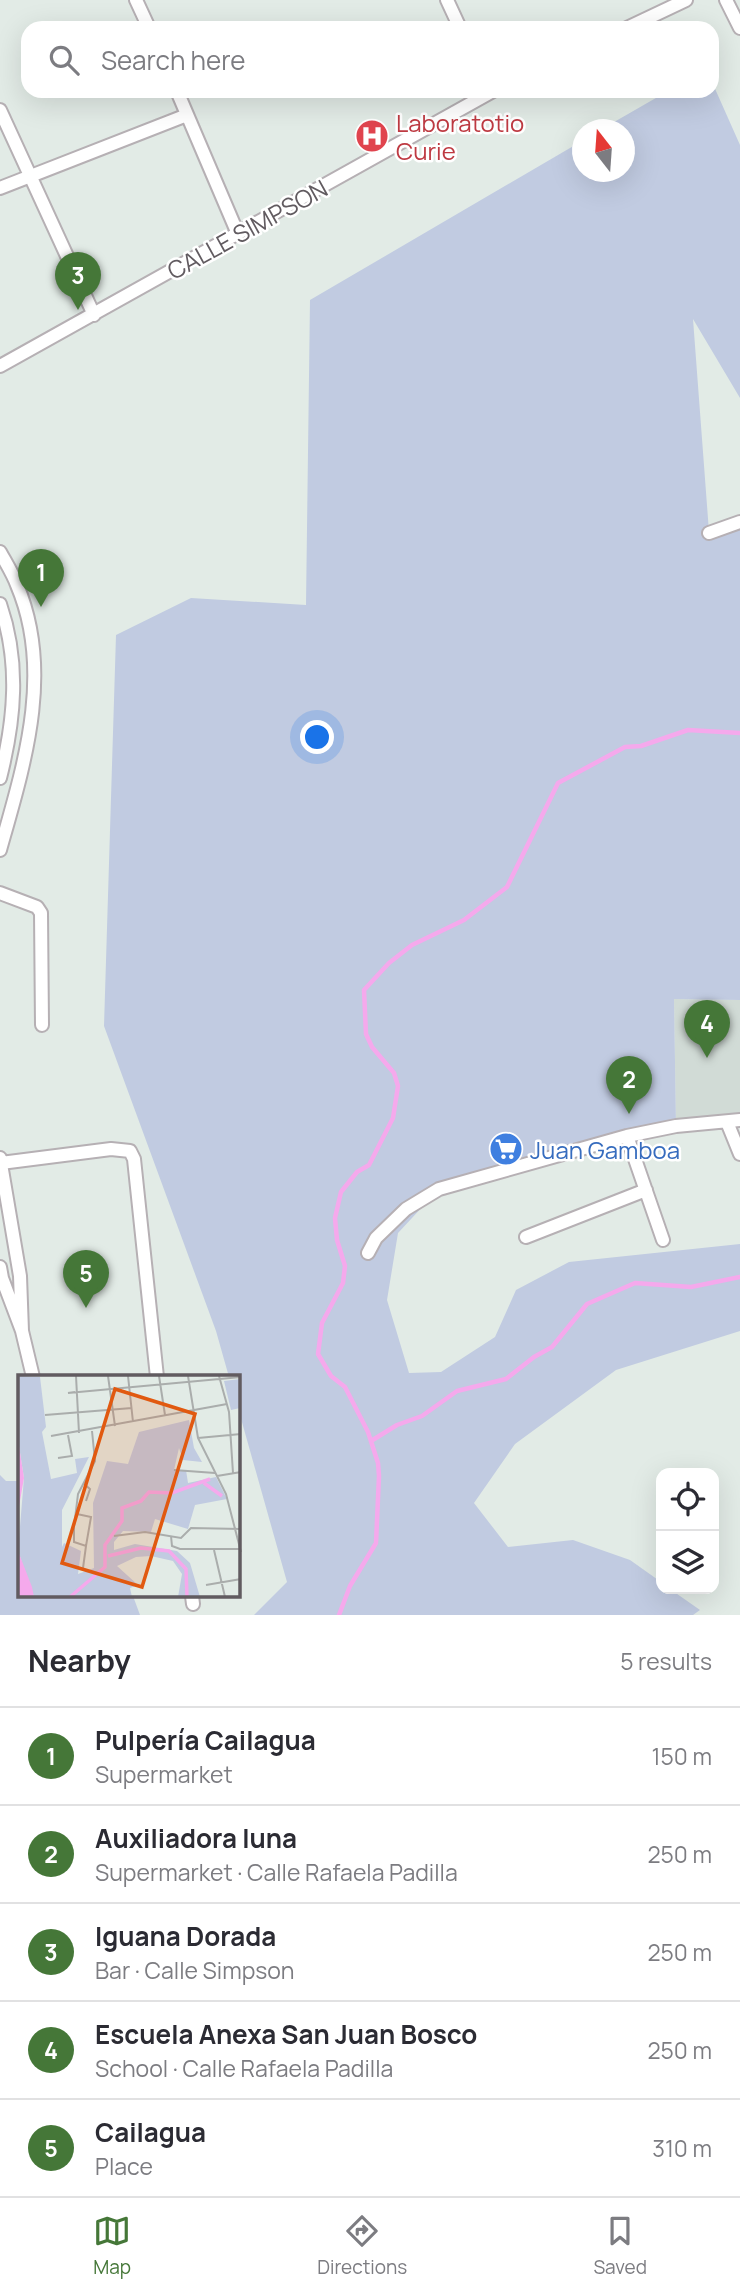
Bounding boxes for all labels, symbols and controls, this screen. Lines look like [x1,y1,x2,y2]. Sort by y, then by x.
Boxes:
search box [21,21,719,98]
icon: search [45,41,83,79]
text: Search here [101,42,246,78]
place label: Laboratotio Curie [396,106,524,167]
hospital icon: Laboratotio Curie [353,117,391,155]
north arrow [572,119,635,182]
street label: CALLE SIMPSON [161,171,333,287]
pin: 3 [55,252,101,310]
pin: 1 [18,549,64,607]
your location [300,720,334,754]
pin: 4 [684,1000,730,1058]
pin: 2 [606,1056,652,1114]
supermarket icon: Juan Gamboa [487,1130,525,1168]
place label: Juan Gamboa [530,1133,680,1166]
pin: 5 [63,1250,109,1308]
inset map [18,1375,240,1598]
map controls [656,1468,719,1594]
button: locate [656,1468,719,1531]
button: layers [656,1531,719,1594]
text: Nearby [28,1640,131,1681]
text: 5 results [620,1645,712,1677]
text: Pulpería Cailagua [95,1722,316,1758]
text: 1 [46,1740,56,1772]
text: 150 m [652,1740,712,1772]
text: Supermarket [95,1758,233,1790]
text: Auxiliadora luna [95,1820,297,1856]
text: 2 [44,1838,58,1870]
text: 250 m [647,1838,712,1870]
text: Supermarket · Calle Rafaela Padilla [95,1856,458,1888]
text: Iguana Dorada [95,1918,276,1954]
text: 3 [44,1936,58,1968]
text: 250 m [647,1936,712,1968]
text: Bar · Calle Simpson [95,1954,295,1986]
text: Escuela Anexa San Juan Bosco [95,2016,477,2052]
text: 4 [44,2034,58,2066]
text: 250 m [647,2034,712,2066]
text: School · Calle Rafaela Padilla [95,2052,393,2084]
text: Cailagua [95,2114,206,2150]
text: 5 [44,2132,58,2164]
text: 310 m [652,2132,712,2164]
text: Place [95,2150,153,2182]
tab: Map [93,2212,131,2280]
tab: Directions [317,2212,407,2280]
tab: Saved [593,2212,647,2280]

